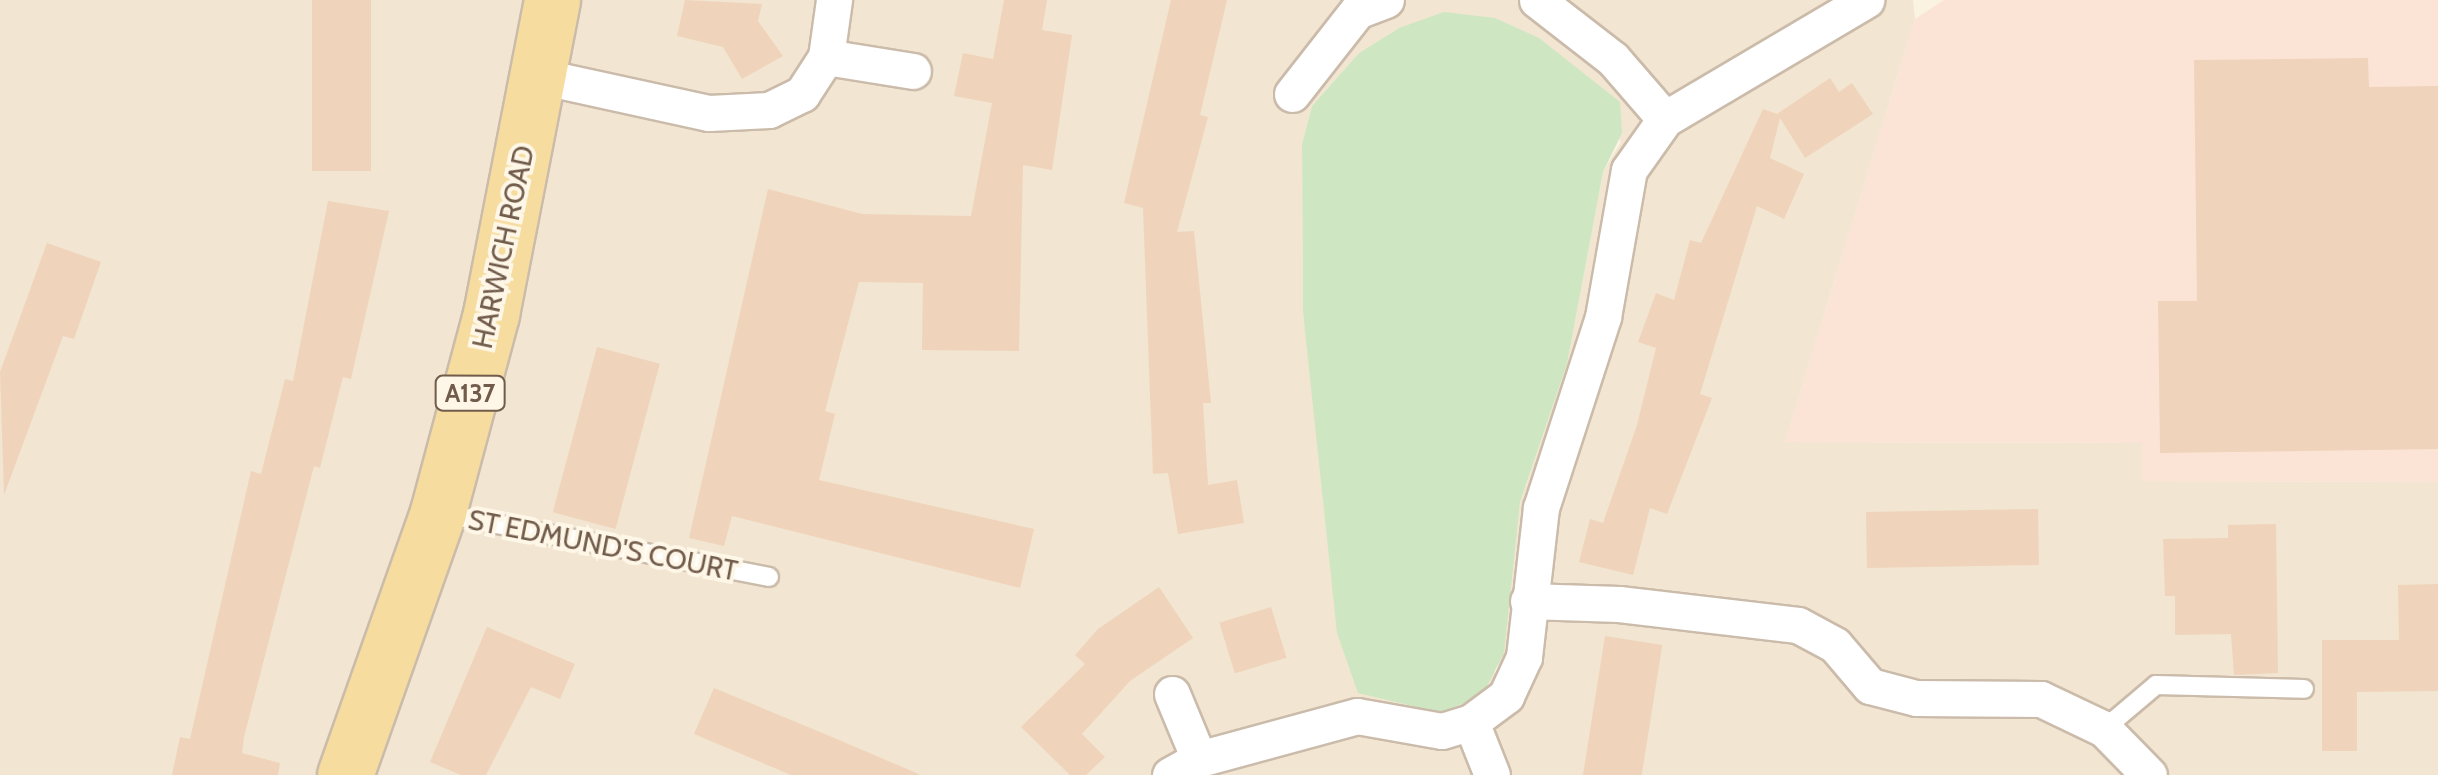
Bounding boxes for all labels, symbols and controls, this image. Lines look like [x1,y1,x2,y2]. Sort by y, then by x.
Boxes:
street label: HARWICH ROAD [465,142,541,352]
road number: A137 [432,373,508,413]
street label: ST EDMUND'S COURT [465,502,741,588]

